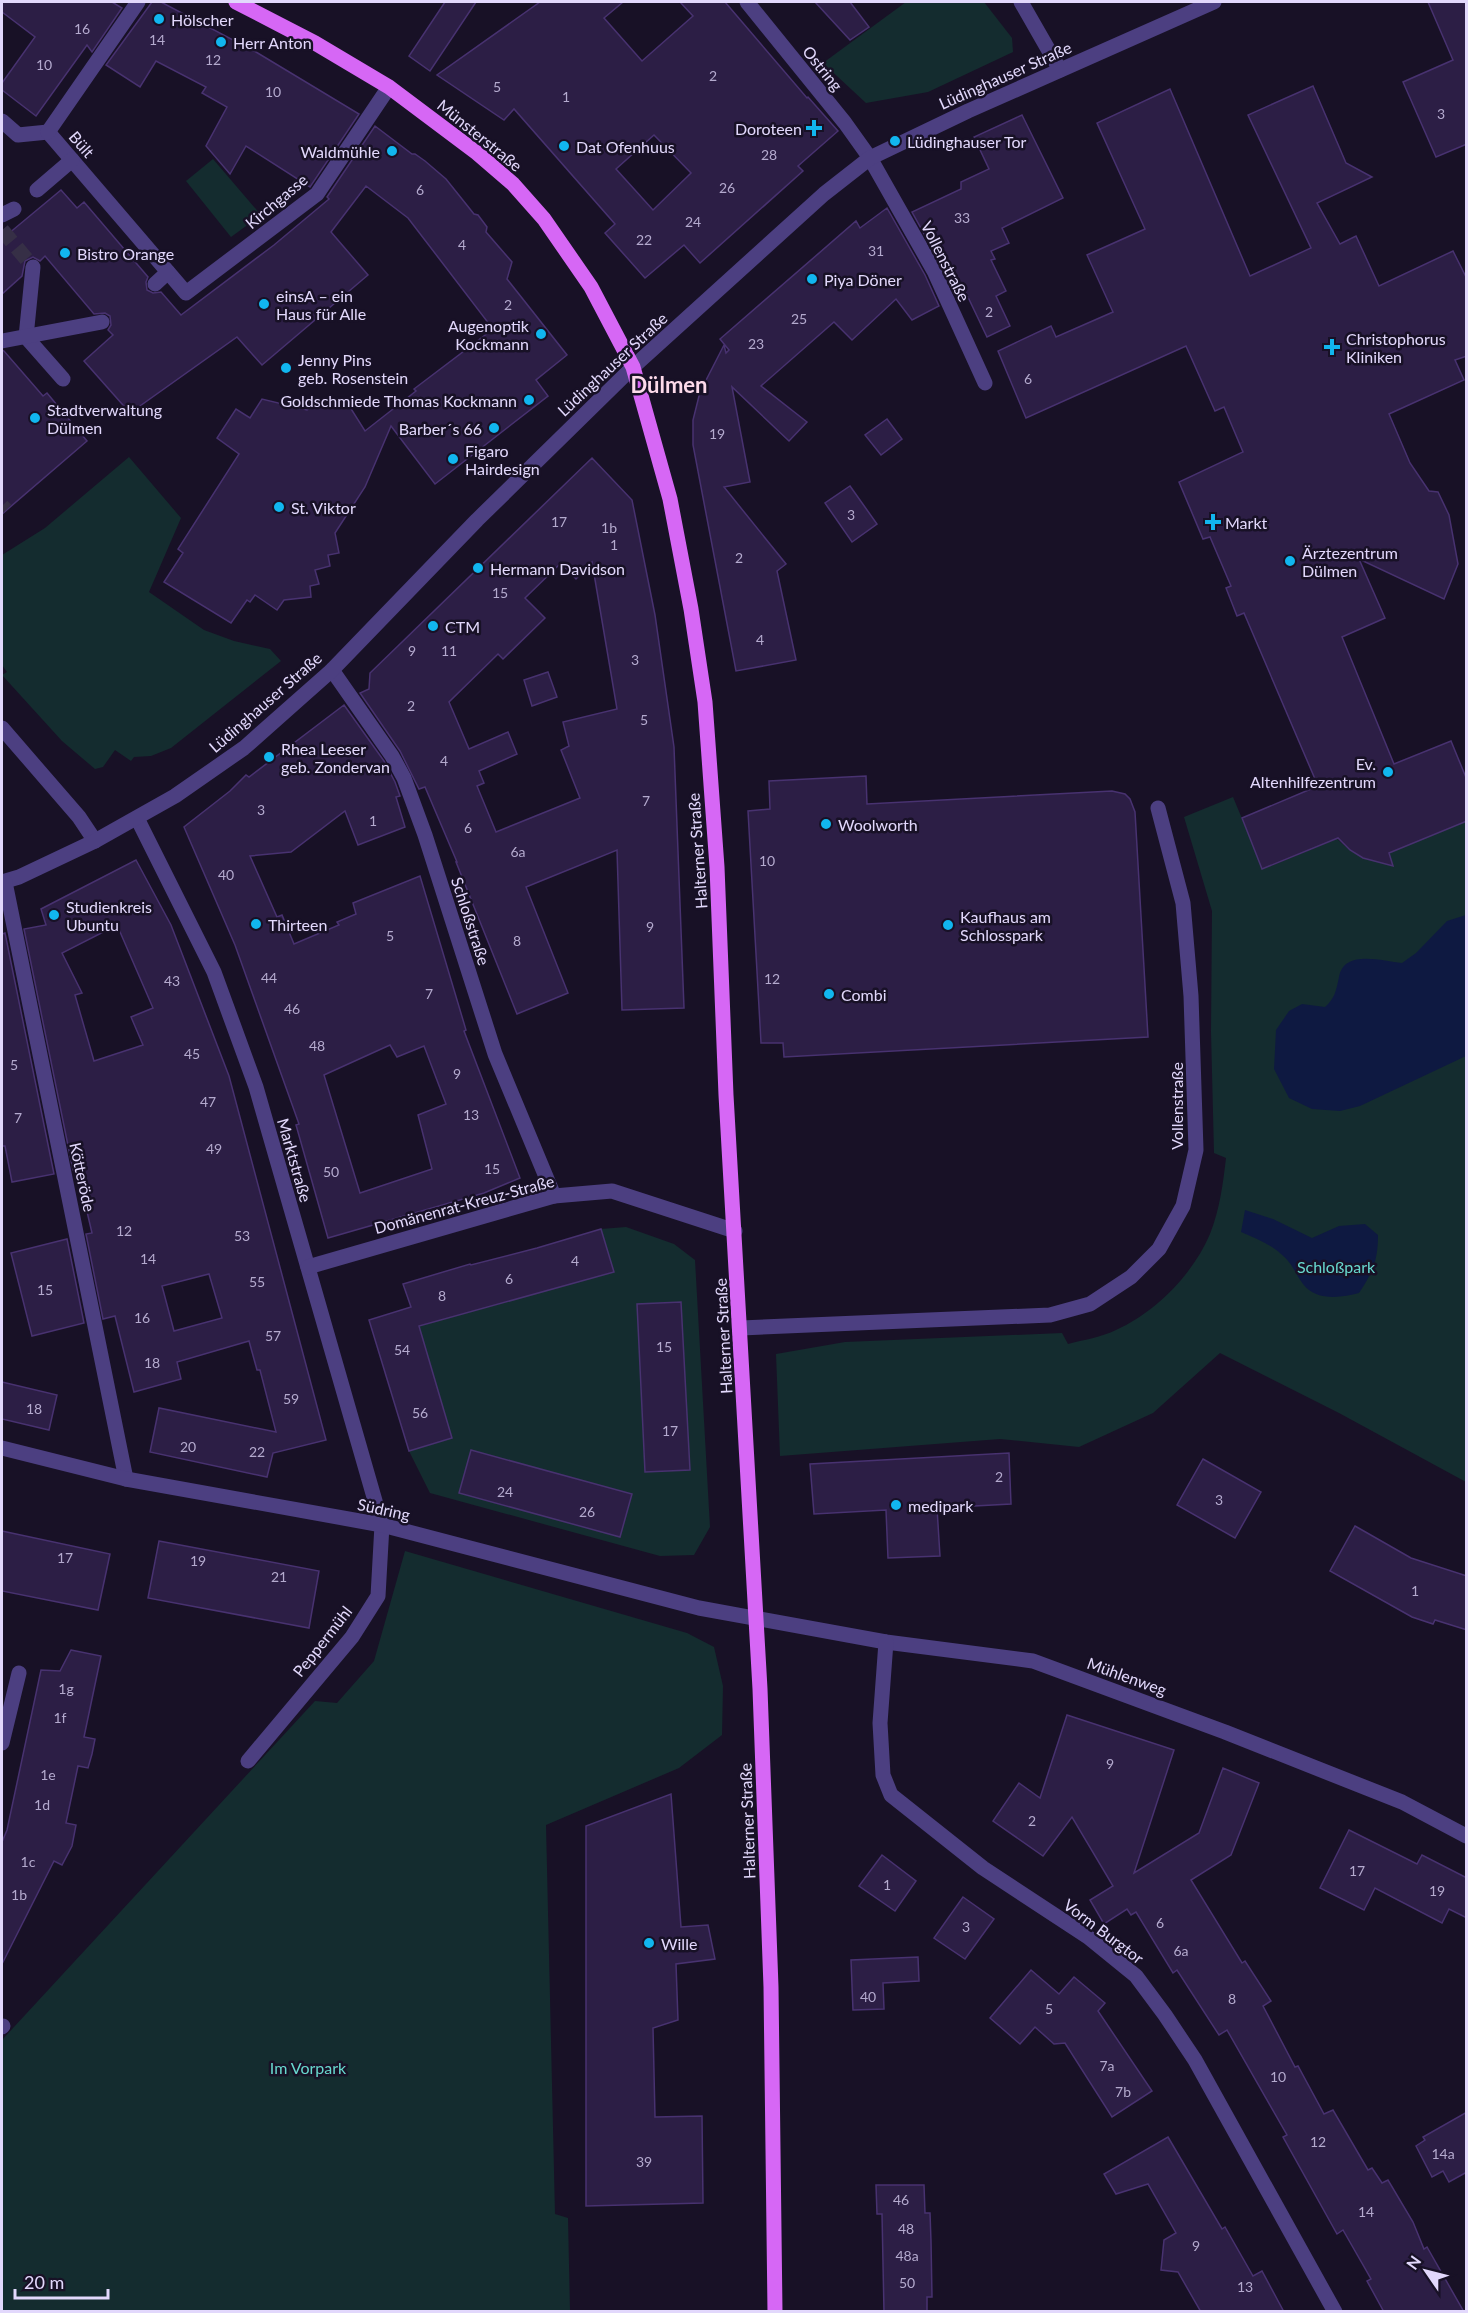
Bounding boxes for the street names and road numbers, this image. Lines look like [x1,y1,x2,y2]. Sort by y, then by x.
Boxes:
street label: Lüdinghauser Straße [936,37,1074,113]
street label: Ostring [799,42,847,94]
street label: Münsterstraße [434,95,526,175]
street label: Bült [65,127,99,161]
street label: Kirchgasse [241,170,311,232]
street label: Vollenstraße [918,218,974,304]
street label: Lüdinghauser Straße [553,308,671,420]
street label: Lüdinghauser Straße [205,648,325,756]
street label: Halterner Straße [683,792,711,910]
street label: Schloßstraße [448,875,494,967]
street label: Vollenstraße [1167,1062,1186,1150]
street label: Marktstraße [274,1116,316,1204]
street label: Kötteröde [66,1141,100,1213]
street label: Domänenrat-Kreuz-Straße [372,1171,556,1237]
street label: Halterner Straße [710,1278,736,1394]
street label: Südring [356,1494,412,1524]
street label: Peppermühl [288,1602,356,1680]
street label: Mühlenweg [1085,1653,1169,1699]
street label: Halterner Straße [735,1763,759,1879]
street label: Vorm Burgtor [1060,1895,1148,1967]

